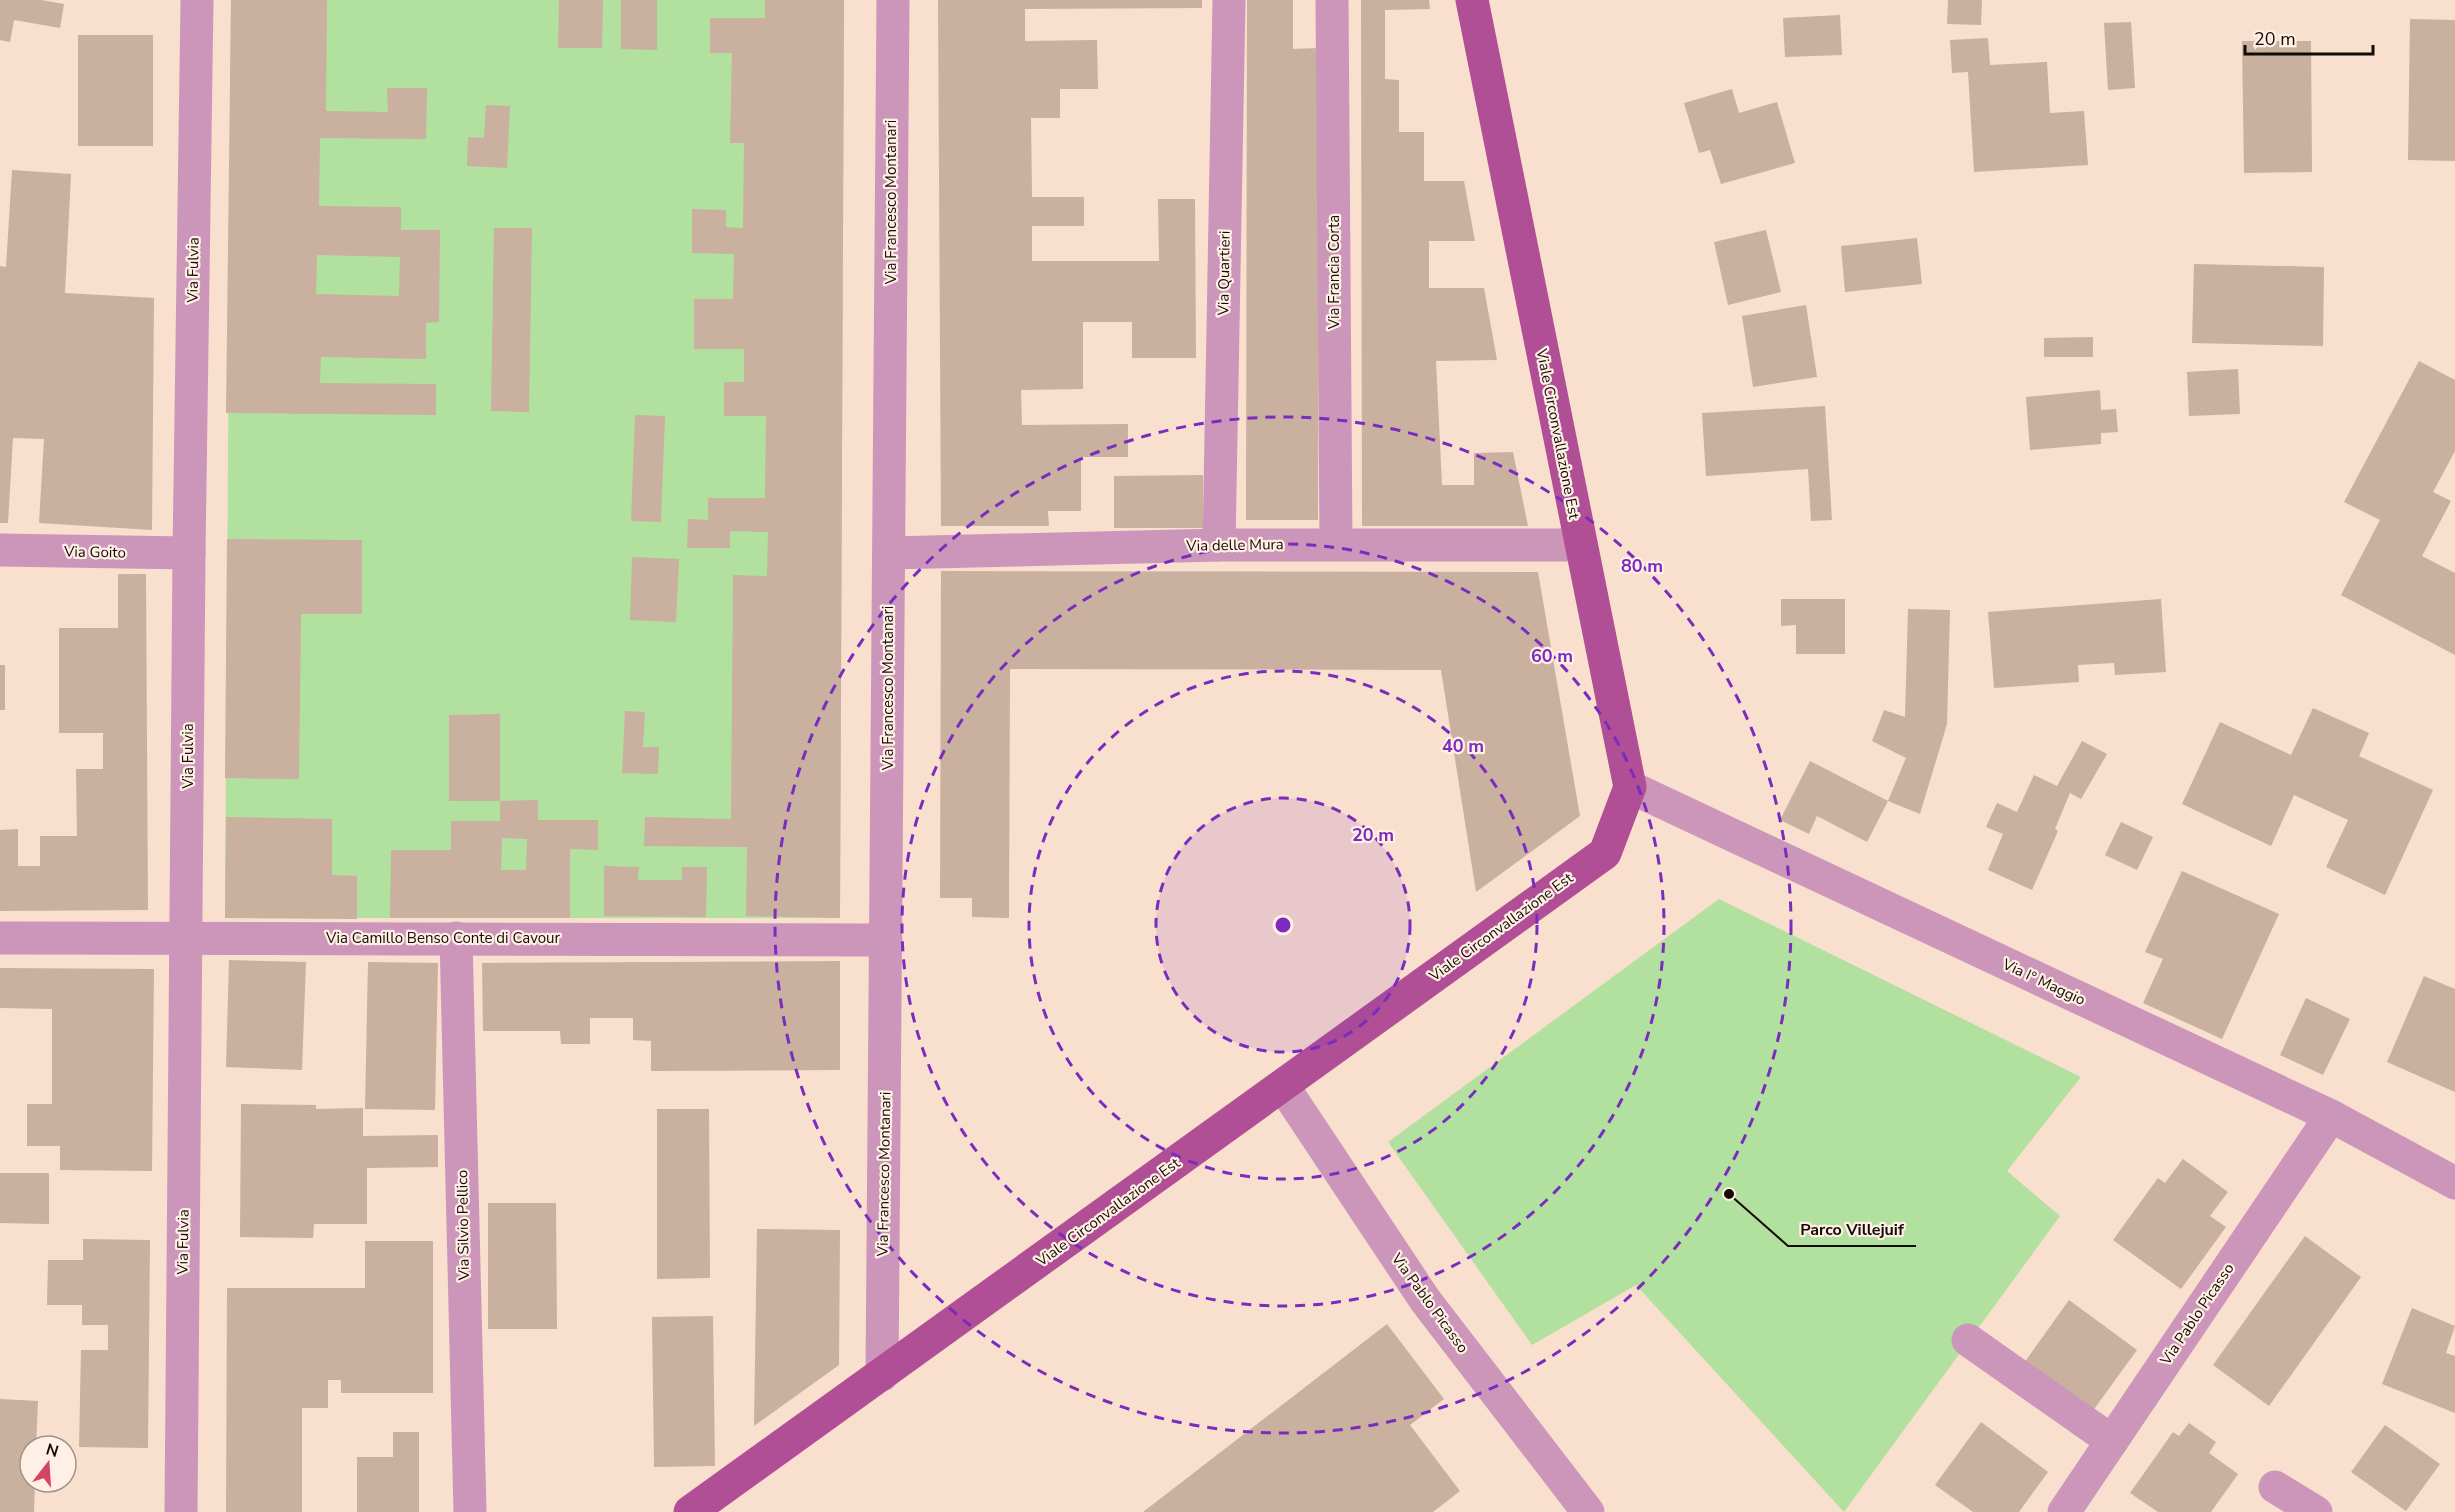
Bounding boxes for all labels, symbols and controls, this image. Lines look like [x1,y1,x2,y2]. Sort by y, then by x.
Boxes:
scale bar [2245,18,2372,56]
text: 20 m [2254,27,2296,51]
street label: Via Francesco Montanari [881,120,901,285]
street label: Via Francia Corta [1324,215,1344,330]
street label: Via Quartieri [1213,230,1235,317]
street label: Via Fulvia [182,237,204,304]
street label: Viale Circonvallazione Est [1531,346,1584,522]
street label: Via delle Mura [1185,534,1284,556]
street label: Via Goito [63,541,126,563]
text: 80 m [1621,554,1663,578]
street label: Via Francesco Montanari [878,606,898,771]
text: 60 m [1531,644,1573,668]
street label: Via Fulvia [178,723,198,790]
text: 40 m [1442,734,1484,758]
text: 20 m [1352,823,1394,847]
street label: Viale Circonvallazione Est [1424,868,1577,986]
centre of rings [1273,915,1293,935]
street label: Via Camillo Benso Conte di Cavour [325,928,561,948]
street label: Via I° Maggio [1999,954,2089,1010]
street label: Via Francesco Montanari [873,1092,895,1257]
street label: Viale Circonvallazione Est [1031,1153,1184,1271]
street label: Via Silvio Pellico [452,1170,474,1281]
street label: Via Fulvia [172,1209,194,1276]
callout: Parco Villejuif [1788,1212,1916,1246]
text: Parco Villejuif [1800,1219,1905,1241]
street label: Via Pablo Picasso [1386,1248,1473,1357]
street label: Via Pablo Picasso [2155,1259,2238,1370]
north arrow [18,1434,78,1494]
text: N [43,1438,61,1463]

